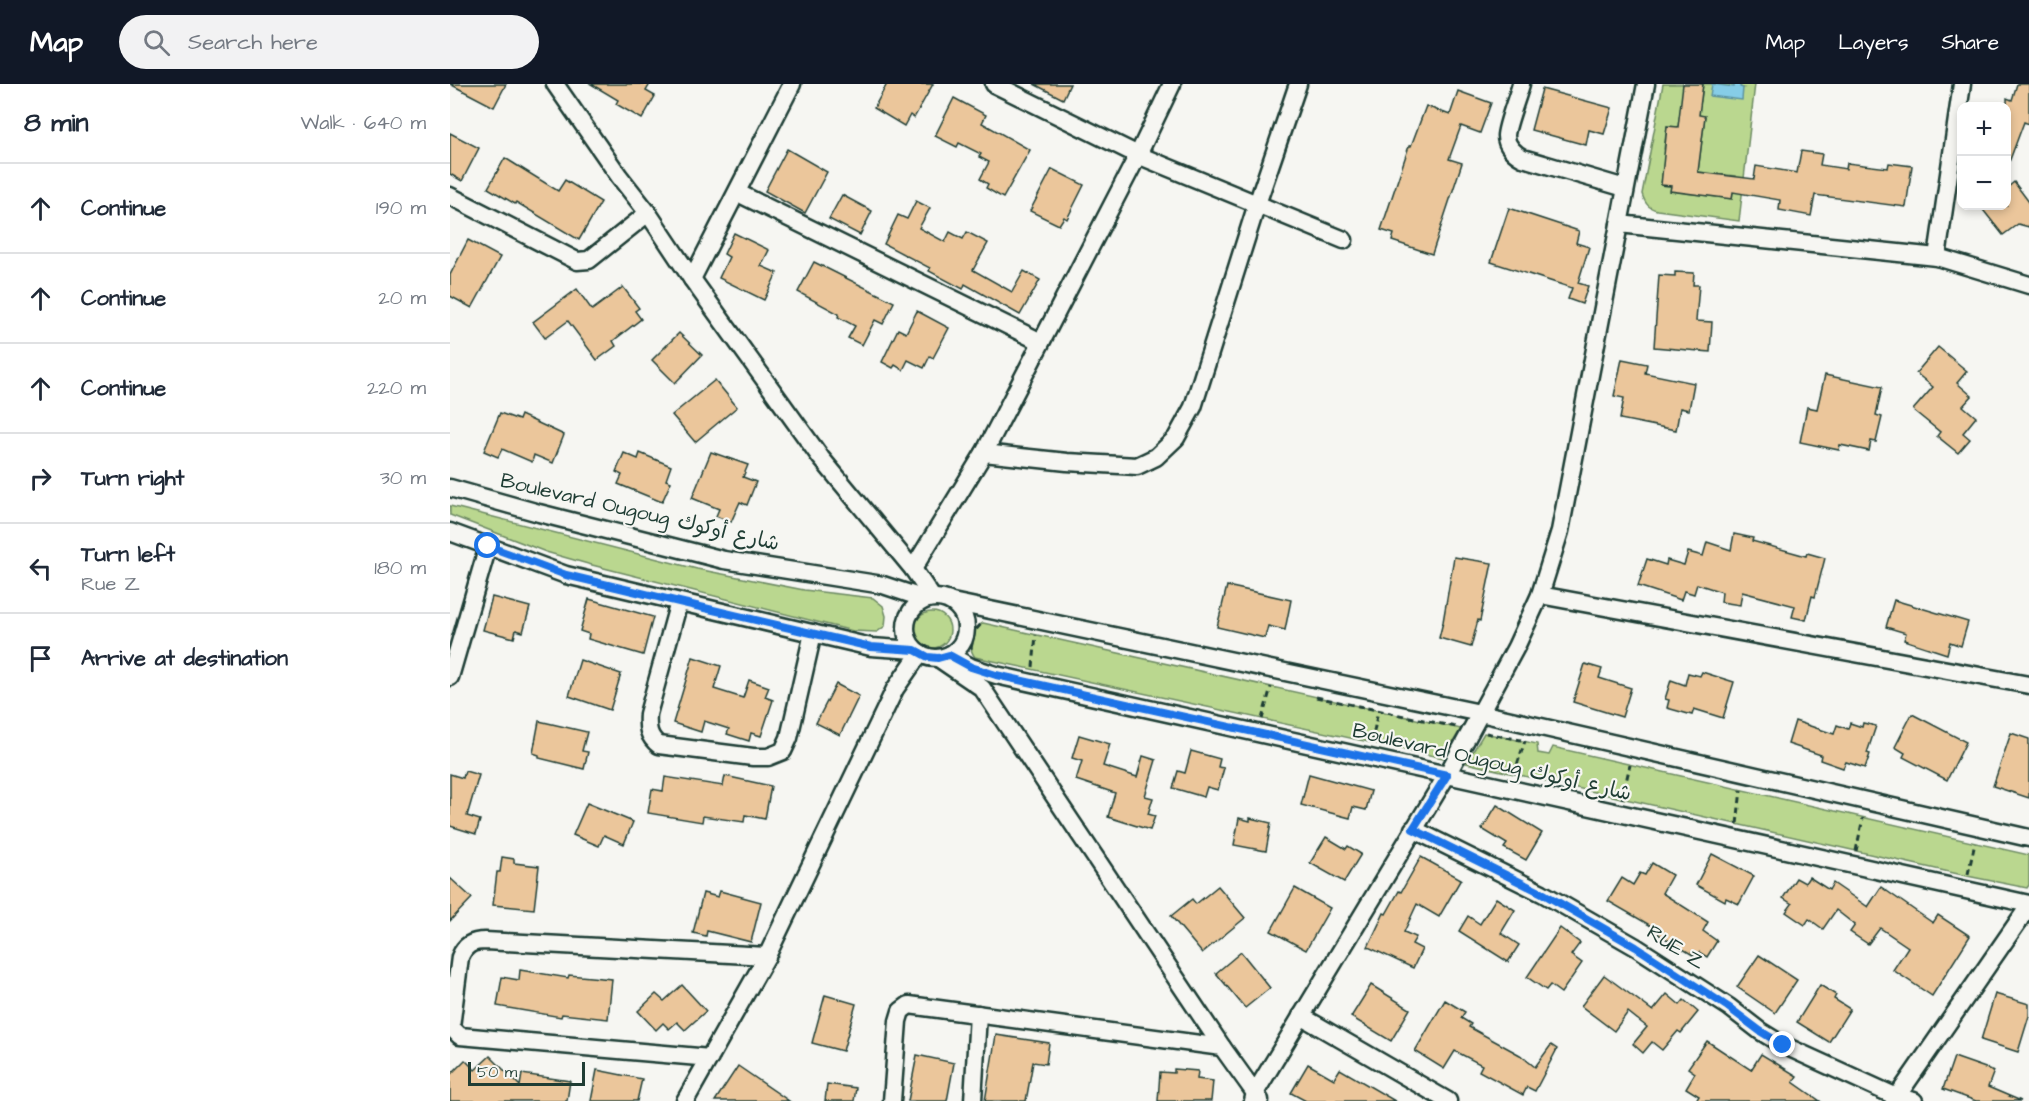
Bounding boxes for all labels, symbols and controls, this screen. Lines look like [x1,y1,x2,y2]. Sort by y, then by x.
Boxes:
search box [119,15,539,69]
text: Map [30,23,83,62]
icon: search [140,26,173,59]
text: Search here [188,27,318,58]
text: Map [1765,28,1805,57]
text: Layers [1838,28,1908,57]
text: Share [1941,28,1999,57]
map controls [1957,102,2011,210]
button: + [1957,102,2011,156]
text: 8 min [24,105,88,141]
text: Walk · 640 m [300,109,426,137]
button: − [1957,156,2011,210]
icon: ahead [24,192,57,225]
text: Continue [81,193,166,224]
text: 190 m [376,194,426,222]
icon: ahead [24,282,57,315]
text: Continue [81,283,166,314]
text: 20 m [378,284,426,312]
icon: ahead [24,372,57,405]
text: Continue [81,373,166,404]
text: 220 m [367,374,426,402]
icon: right [24,462,57,495]
text: Turn right [81,463,184,494]
text: 30 m [380,464,426,492]
street label: Boulevard Ougoug شارع أوكوك [497,466,782,560]
route start [474,532,500,558]
text: Turn left [81,539,175,570]
icon: left [24,552,57,585]
text: 180 m [374,554,426,582]
text: Rue Z [81,570,140,598]
icon: arrive [24,642,57,675]
text: Arrive at destination [81,643,288,674]
street label: Boulevard Ougoug شارع أوكوك [1349,716,1634,810]
street label: RUE Z [1641,918,1711,976]
route end [1769,1031,1795,1057]
scale bar [468,1059,585,1086]
text: 50 m [477,1061,517,1083]

